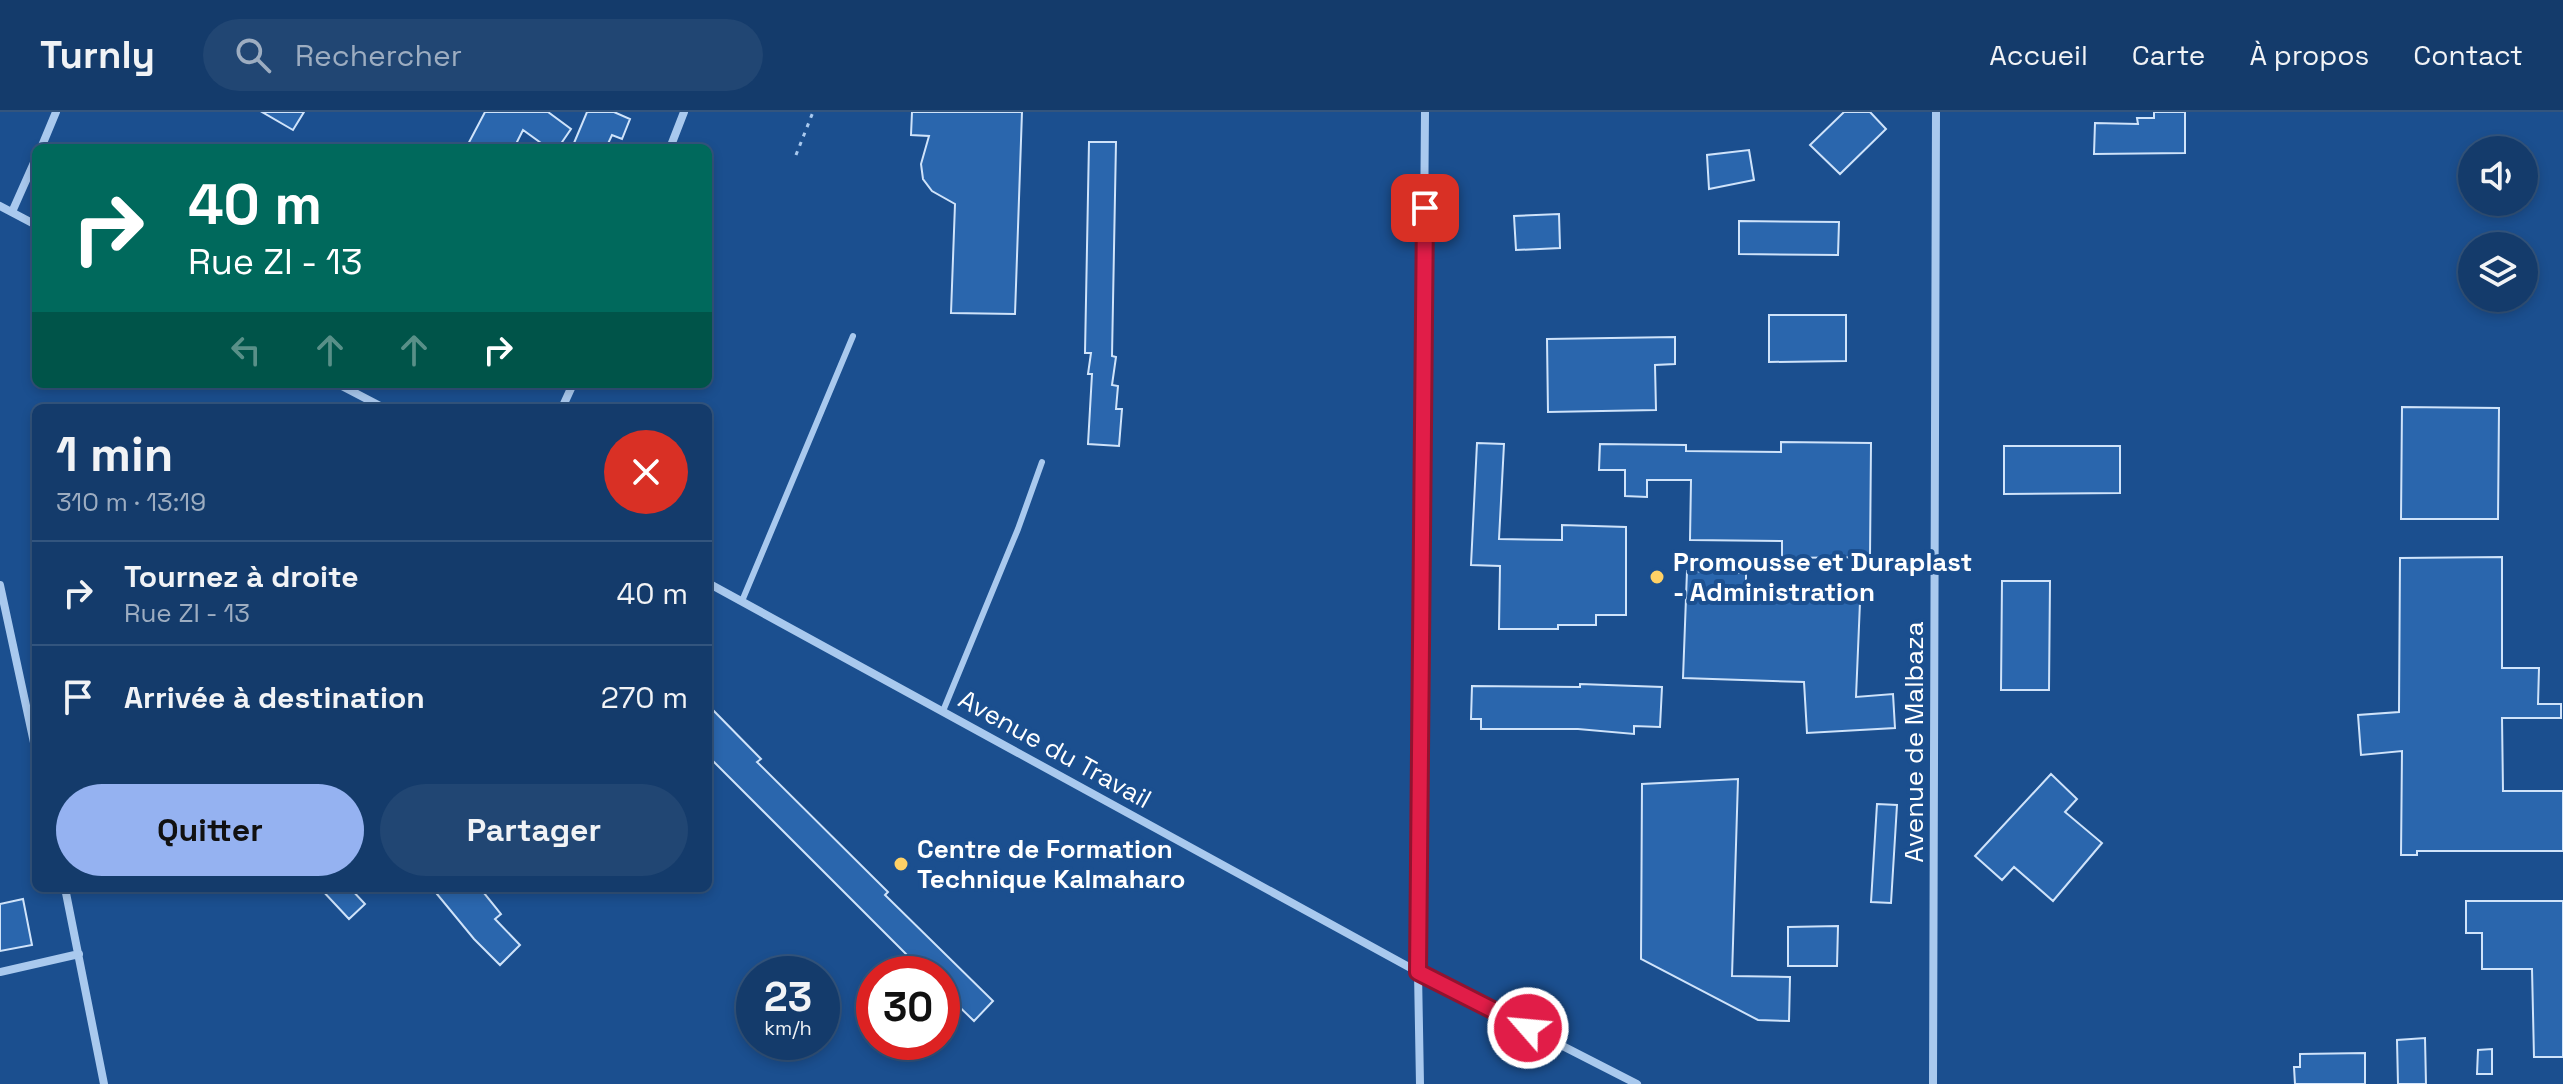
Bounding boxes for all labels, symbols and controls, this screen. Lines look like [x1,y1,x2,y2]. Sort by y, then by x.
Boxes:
search box [203,19,763,91]
text: Turnly [40,31,155,79]
icon: search [231,33,275,77]
text: Rechercher [295,36,462,75]
text: Accueil [1989,37,2088,73]
text: Carte [2132,37,2205,73]
text: À propos [2249,37,2369,73]
text: Contact [2413,37,2523,73]
map controls [2458,136,2538,312]
button: sound [2458,136,2538,216]
text: 40 m [188,169,322,240]
pin [1391,174,1459,242]
icon: right [56,176,160,280]
icon: arrive [1403,186,1447,230]
button: layers [2458,232,2538,312]
text: Rue ZI - 13 [188,239,362,285]
icon: left [224,328,268,372]
icon: ahead [308,328,352,372]
icon: ahead [392,328,436,372]
icon: right [476,328,520,372]
text: 1 min [56,424,173,485]
button: close [604,430,688,514]
text: 310 m · 13:19 [56,485,206,519]
place label: Promousse et Duraplast - Administration [1673,545,1972,609]
text: Tournez à droite [124,557,358,596]
marker: Promousse et Duraplast - Administration [1648,568,1666,586]
icon: right [56,571,100,615]
text: 40 m [617,574,688,613]
text: Rue ZI - 13 [124,596,250,630]
street label: Avenue de Malbaza [1897,621,1931,863]
icon: arrive [56,675,100,719]
text: Arrivée à destination [124,678,425,717]
text: 270 m [601,678,688,717]
street label: Avenue du Travail [953,682,1157,816]
button: Quitter [56,784,364,876]
button: Partager [380,784,688,876]
place label: Centre de Formation Technique Kalmaharo [917,832,1185,896]
marker: Centre de Formation Technique Kalmaharo [892,855,910,873]
speed limit sign: 30 [856,956,960,1060]
text: 23 [764,972,812,1023]
position arrow [1486,986,1570,1070]
text: km/h [764,1015,812,1041]

